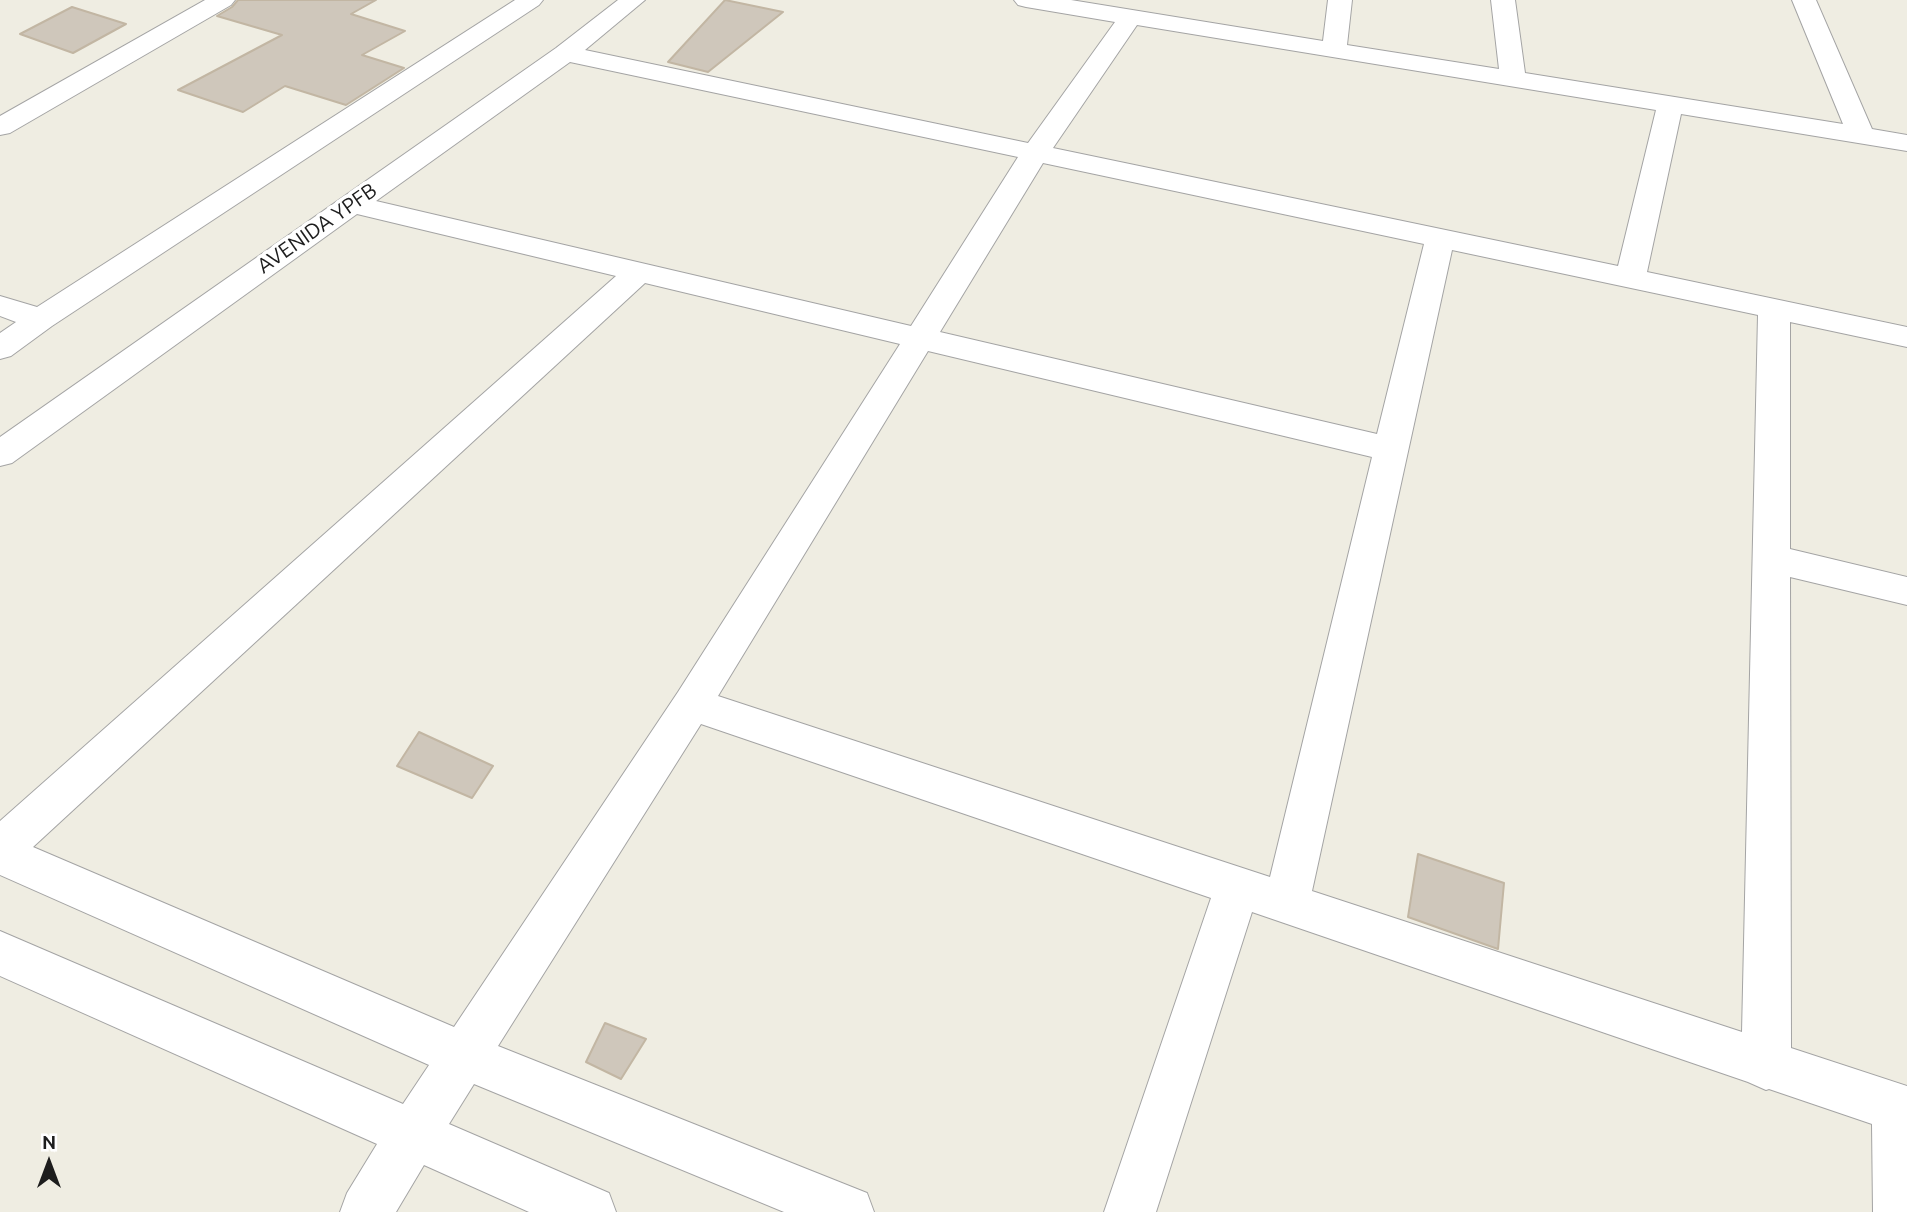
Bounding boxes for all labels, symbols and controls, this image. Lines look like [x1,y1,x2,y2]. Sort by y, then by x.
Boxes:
street label: AVENIDA YPFB [252,177,382,279]
north arrow [14,1128,84,1198]
text: N [42,1131,56,1153]

